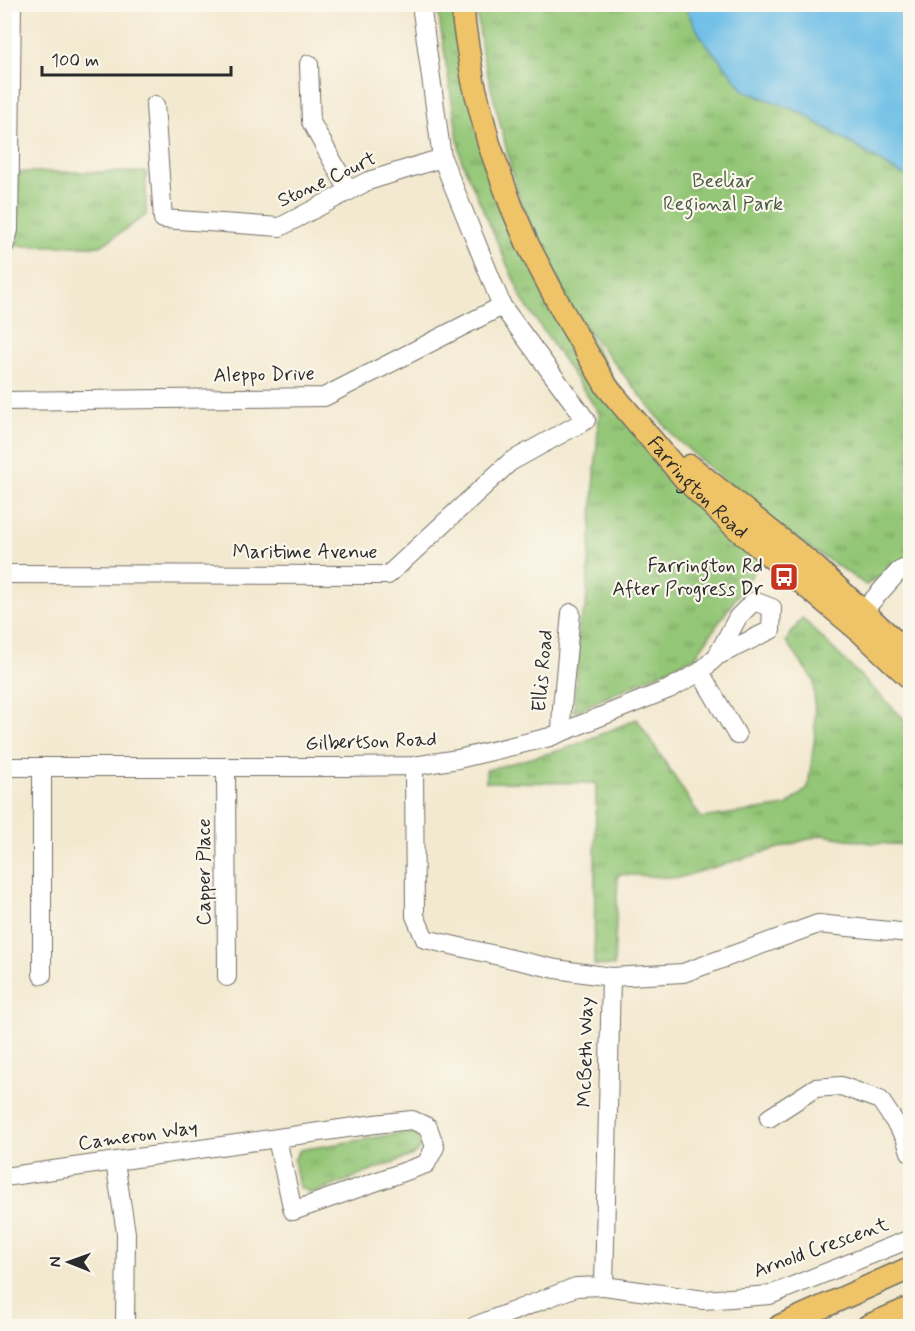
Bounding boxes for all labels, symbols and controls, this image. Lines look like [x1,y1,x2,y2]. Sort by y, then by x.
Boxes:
scale bar [42,39,231,77]
text: 100 m [51,49,99,73]
street label: Stone Court [273,145,381,215]
park label: Beeliar Regional Park [663,168,783,220]
street label: Aleppo Drive [213,361,315,389]
street label: Farrington Road [641,430,753,545]
street label: Maritime Avenue [232,539,378,566]
place label: Farrington Rd After Progress Dr [612,553,764,603]
bus stop icon: Farrington Rd After Progress Dr [768,561,800,593]
street label: Ellis Road [526,629,560,713]
street label: Gilbertson Road [305,726,437,758]
street label: Capper Place [191,818,218,926]
street label: McBeth Way [572,996,600,1108]
street label: Cameron Way [76,1114,200,1158]
street label: Arnold Crescent [750,1211,892,1285]
north arrow [39,1232,99,1292]
text: N [45,1256,66,1267]

